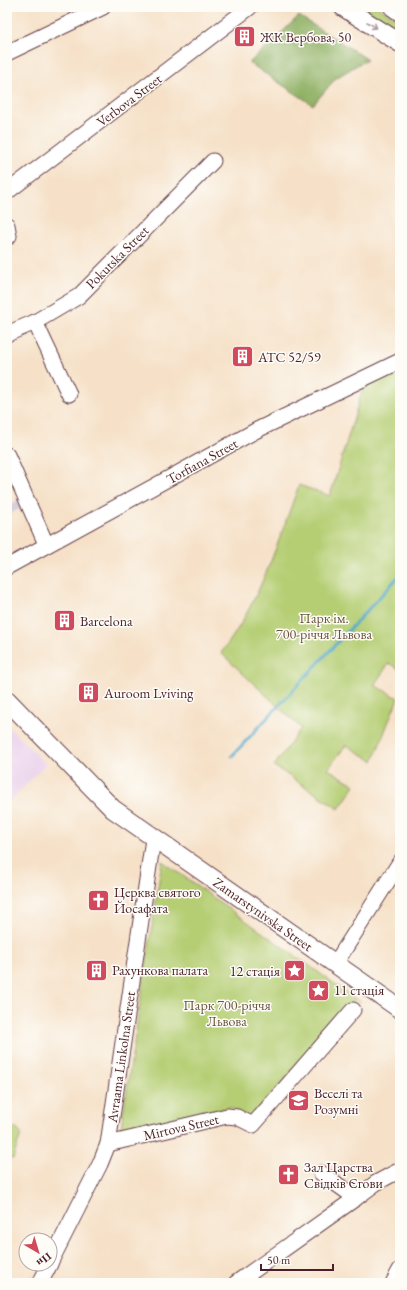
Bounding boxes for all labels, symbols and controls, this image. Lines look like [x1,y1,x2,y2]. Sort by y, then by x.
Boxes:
one-way arrow [366,21,378,29]
building icon: ЖК Вербова, 50 [232,24,258,50]
place label: ЖК Вербова, 50 [259,28,352,46]
street label: Verbova Street [93,69,166,130]
street label: Pokutska Street [82,221,153,292]
building icon: АТС 52/59 [230,344,256,370]
place label: АТС 52/59 [257,348,321,366]
street label: Torfiana Street [163,434,241,488]
building icon: Barcelona [52,608,78,634]
park label: Парк ім. 700-річчя Львова [276,609,372,643]
place label: Barcelona [80,612,133,630]
building icon: Auroom Lviving [75,680,101,706]
place label: Auroom Lviving [103,684,194,702]
street label: Zamarstynivska Street [210,873,317,955]
place label: Церква святого Йосафата [114,883,201,917]
church icon: Церква святого Йосафата [86,887,112,913]
building icon: Рахункова палата [84,957,110,983]
place icon: 12 стація [282,958,308,984]
place label: Рахункова палата [112,961,208,979]
place label: 12 стація [230,962,280,980]
place icon: 11 стація [306,977,332,1003]
place label: 11 стація [334,981,384,999]
street label: Avraama Linkolna Street [103,990,139,1125]
park label: Парк 700-річчя Львова [183,996,271,1030]
place label: Веселі та Розумні [314,1084,363,1118]
school or university icon: Веселі та Розумні [286,1088,312,1114]
street label: Mirtova Street [142,1109,221,1144]
place label: Зал Царства Свідків Єгови [304,1158,383,1192]
church icon: Зал Царства Свідків Єгови [275,1162,301,1188]
north arrow [18,1232,58,1272]
scale bar [261,1246,333,1272]
text: Пн [33,1250,54,1270]
text: 50 m [267,1252,291,1268]

